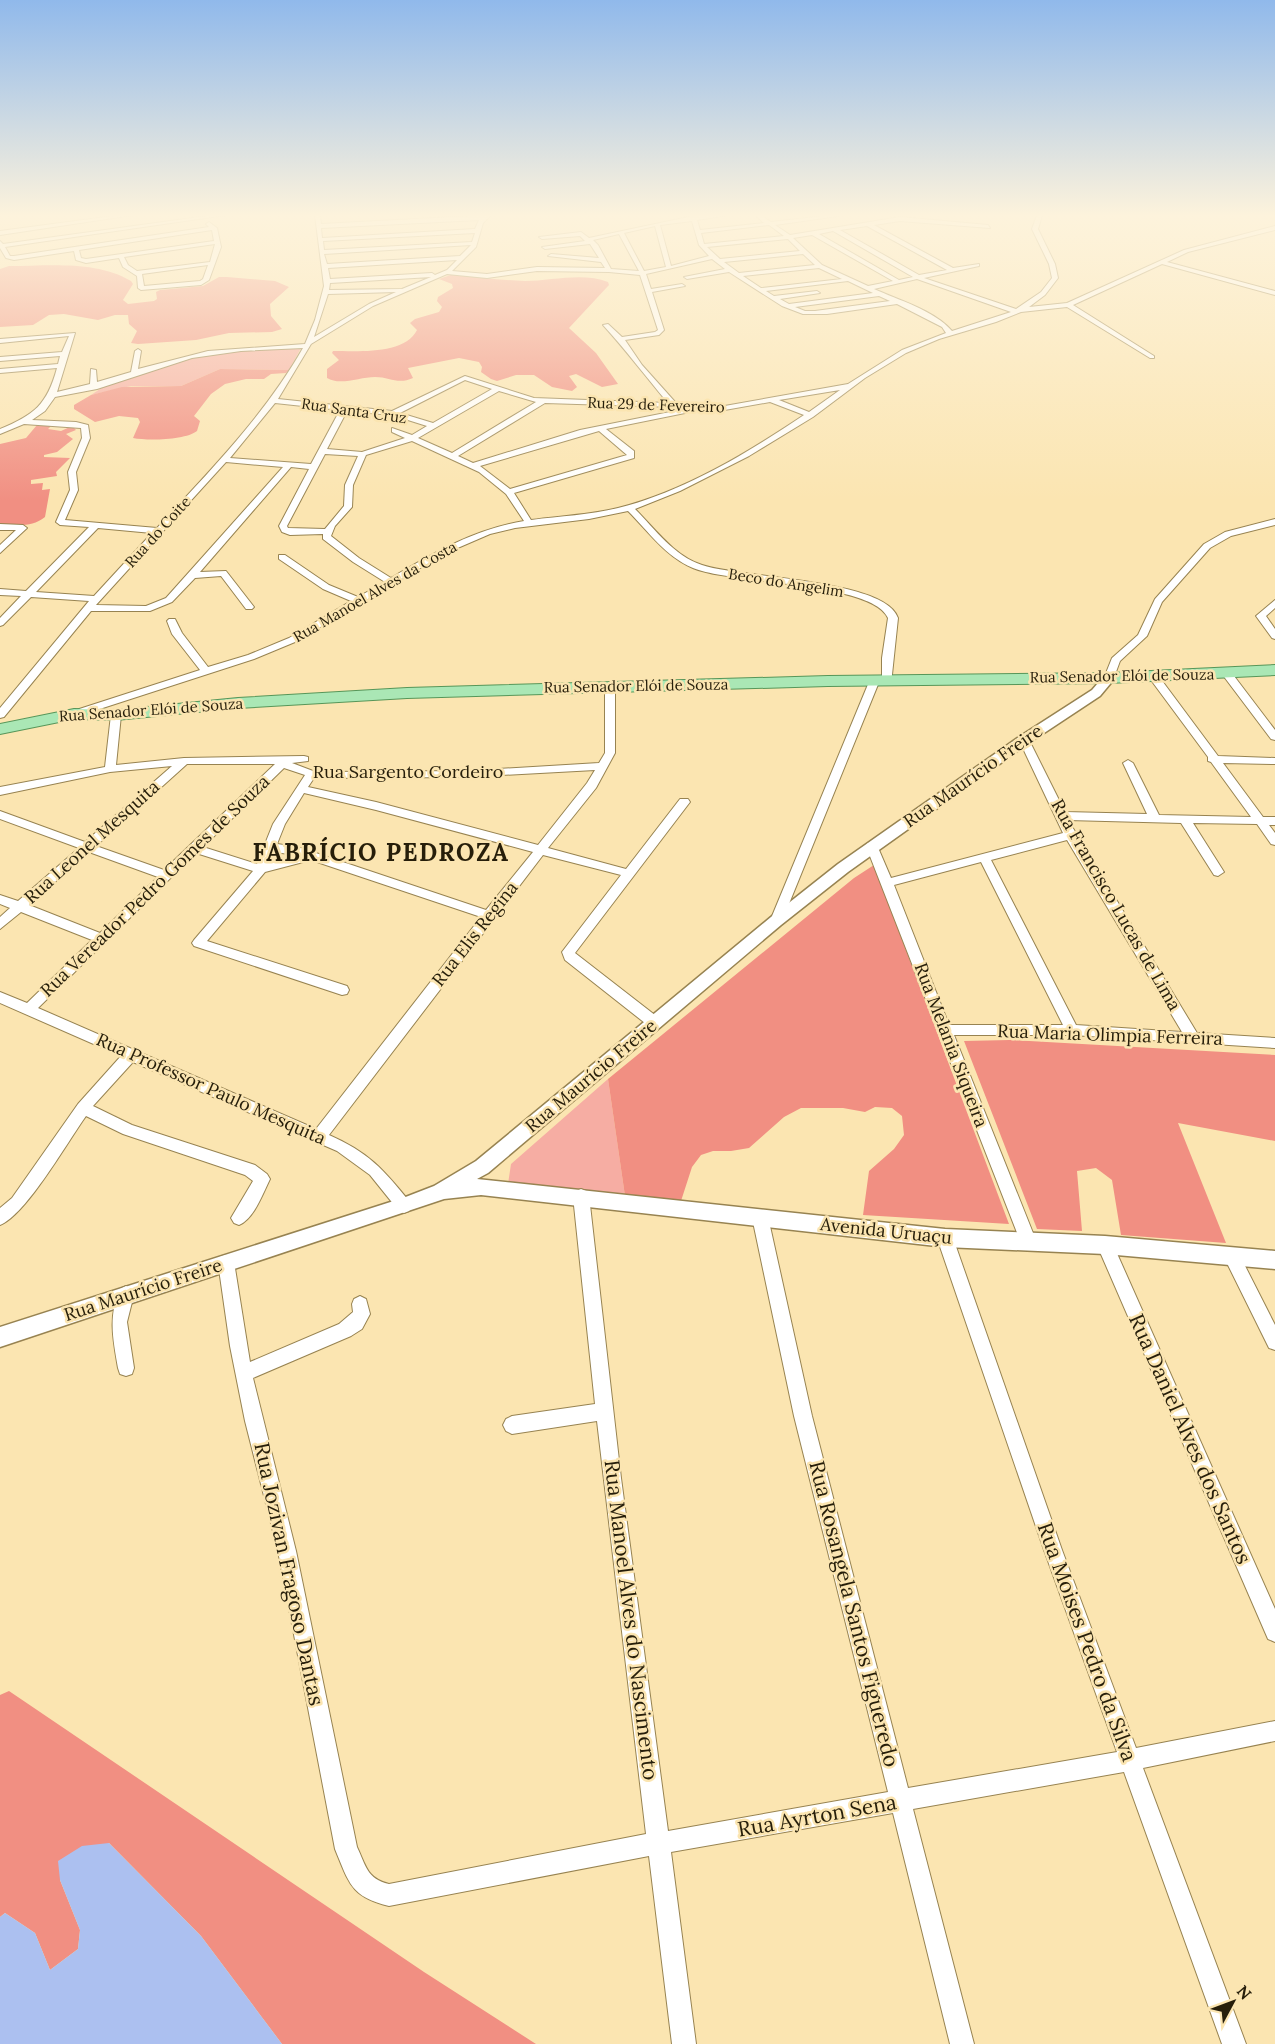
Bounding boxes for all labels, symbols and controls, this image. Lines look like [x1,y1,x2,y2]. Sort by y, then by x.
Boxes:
street label: Rua 29 de Fevereiro [587,393,725,416]
street label: Rua Santa Cruz [300,394,408,427]
street label: Rua do Coite [121,492,195,571]
street label: Rua Manoel Alves da Costa [289,537,460,646]
street label: Beco do Angelim [727,564,845,601]
street label: Rua Senador Elói de Souza [1029,664,1215,687]
street label: Rua Senador Elói de Souza [543,674,729,697]
street label: Rua Senador Elói de Souza [58,694,244,725]
street label: Rua Maurício Freire [899,719,1047,832]
street label: Rua Sargento Cordeiro [313,760,503,783]
street label: Rua Vereador Pedro Gomes de Souza [35,770,274,1002]
street label: Rua Leonel Mesquita [19,775,164,908]
street label: Rua Francisco Lucas de Lima [1046,795,1187,1015]
district label: FABRÍCIO PEDROZA [252,836,510,868]
street label: Rua Elis Regina [426,877,523,991]
street label: Rua Melania Siqueira [909,959,993,1130]
street label: Rua Maurício Freire [520,1014,661,1137]
street label: Rua Maria Olimpia Ferreira [997,1019,1223,1050]
street label: Rua Professor Paulo Mesquita [93,1027,329,1150]
street label: Avenida Uruaçu [818,1212,953,1249]
street label: Rua Maurício Freire [61,1253,225,1326]
street label: Rua Daniel Alves dos Santos [1123,1309,1258,1568]
street label: Rua Jozivan Fragoso Dantas [248,1440,331,1708]
street label: Rua Manoel Alves do Nascimento [598,1458,665,1782]
street label: Rua Rosangela Santos Figueredo [803,1458,906,1770]
street label: Rua Moises Pedro da Silva [1032,1519,1143,1765]
street label: Rua Ayrton Sena [735,1788,899,1843]
north arrow [1203,1972,1263,2032]
text: N [1233,1981,1256,2003]

